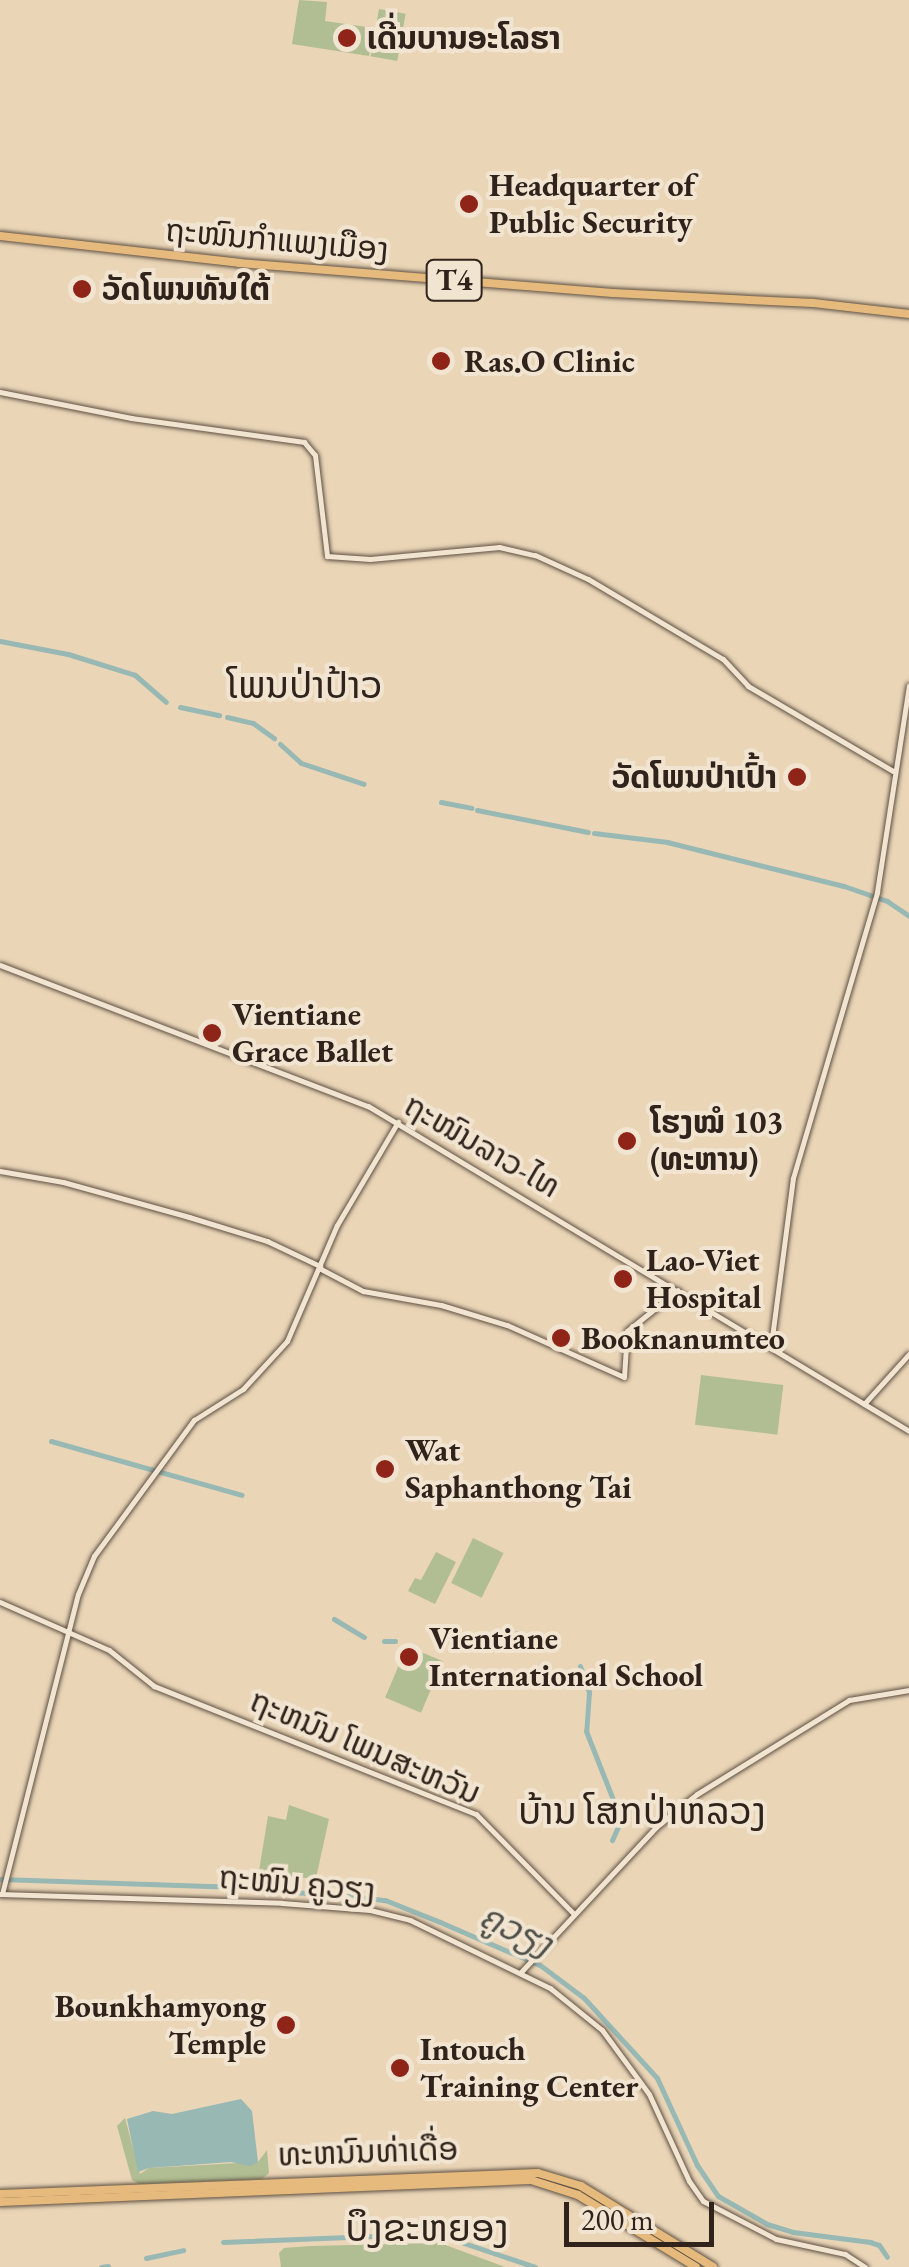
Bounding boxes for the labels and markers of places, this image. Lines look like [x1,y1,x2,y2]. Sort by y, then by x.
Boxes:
place label: ເດີ່ນບານອະໂລຮາ [367,19,561,57]
marker: ເດີ່ນບານອະໂລຮາ [336,27,358,49]
place label: Headquarter of Public Security [489,167,695,242]
marker: Headquarter of Public Security [458,193,480,215]
place label: ວັດໂພນທັນໃຕ້ [102,270,270,308]
marker: ວັດໂພນທັນໃຕ້ [71,278,93,300]
place label: Ras.O Clinic [464,342,635,380]
marker: Ras.O Clinic [428,348,454,374]
place label: ວັດໂພນປ່າເປົ້າ [612,758,777,796]
marker: ວັດໂພນປ່າເປົ້າ [786,766,808,788]
place label: Vientiane Grace Ballet [232,996,393,1071]
marker: Vientiane Grace Ballet [201,1022,223,1044]
place label: ໂຮງໝໍ 103 (ທະຫານ) [650,1104,783,1179]
marker: ໂຮງໝໍ 103 (ທະຫານ) [614,1128,640,1154]
place label: Lao-Viet Hospital [646,1242,761,1317]
marker: Lao-Viet Hospital [610,1266,636,1292]
place label: Booknanumteo [581,1319,785,1357]
marker: Booknanumteo [550,1327,572,1349]
place label: Wat Saphanthong Tai [405,1432,631,1507]
marker: Wat Saphanthong Tai [374,1458,396,1480]
place label: Vientiane International School [429,1620,703,1695]
marker: Vientiane International School [398,1646,420,1668]
place label: Bounkhamyong Temple [55,1988,266,2063]
marker: Bounkhamyong Temple [275,2014,297,2036]
place label: Intouch Training Center [420,2031,639,2106]
marker: Intouch Training Center [389,2057,411,2079]

